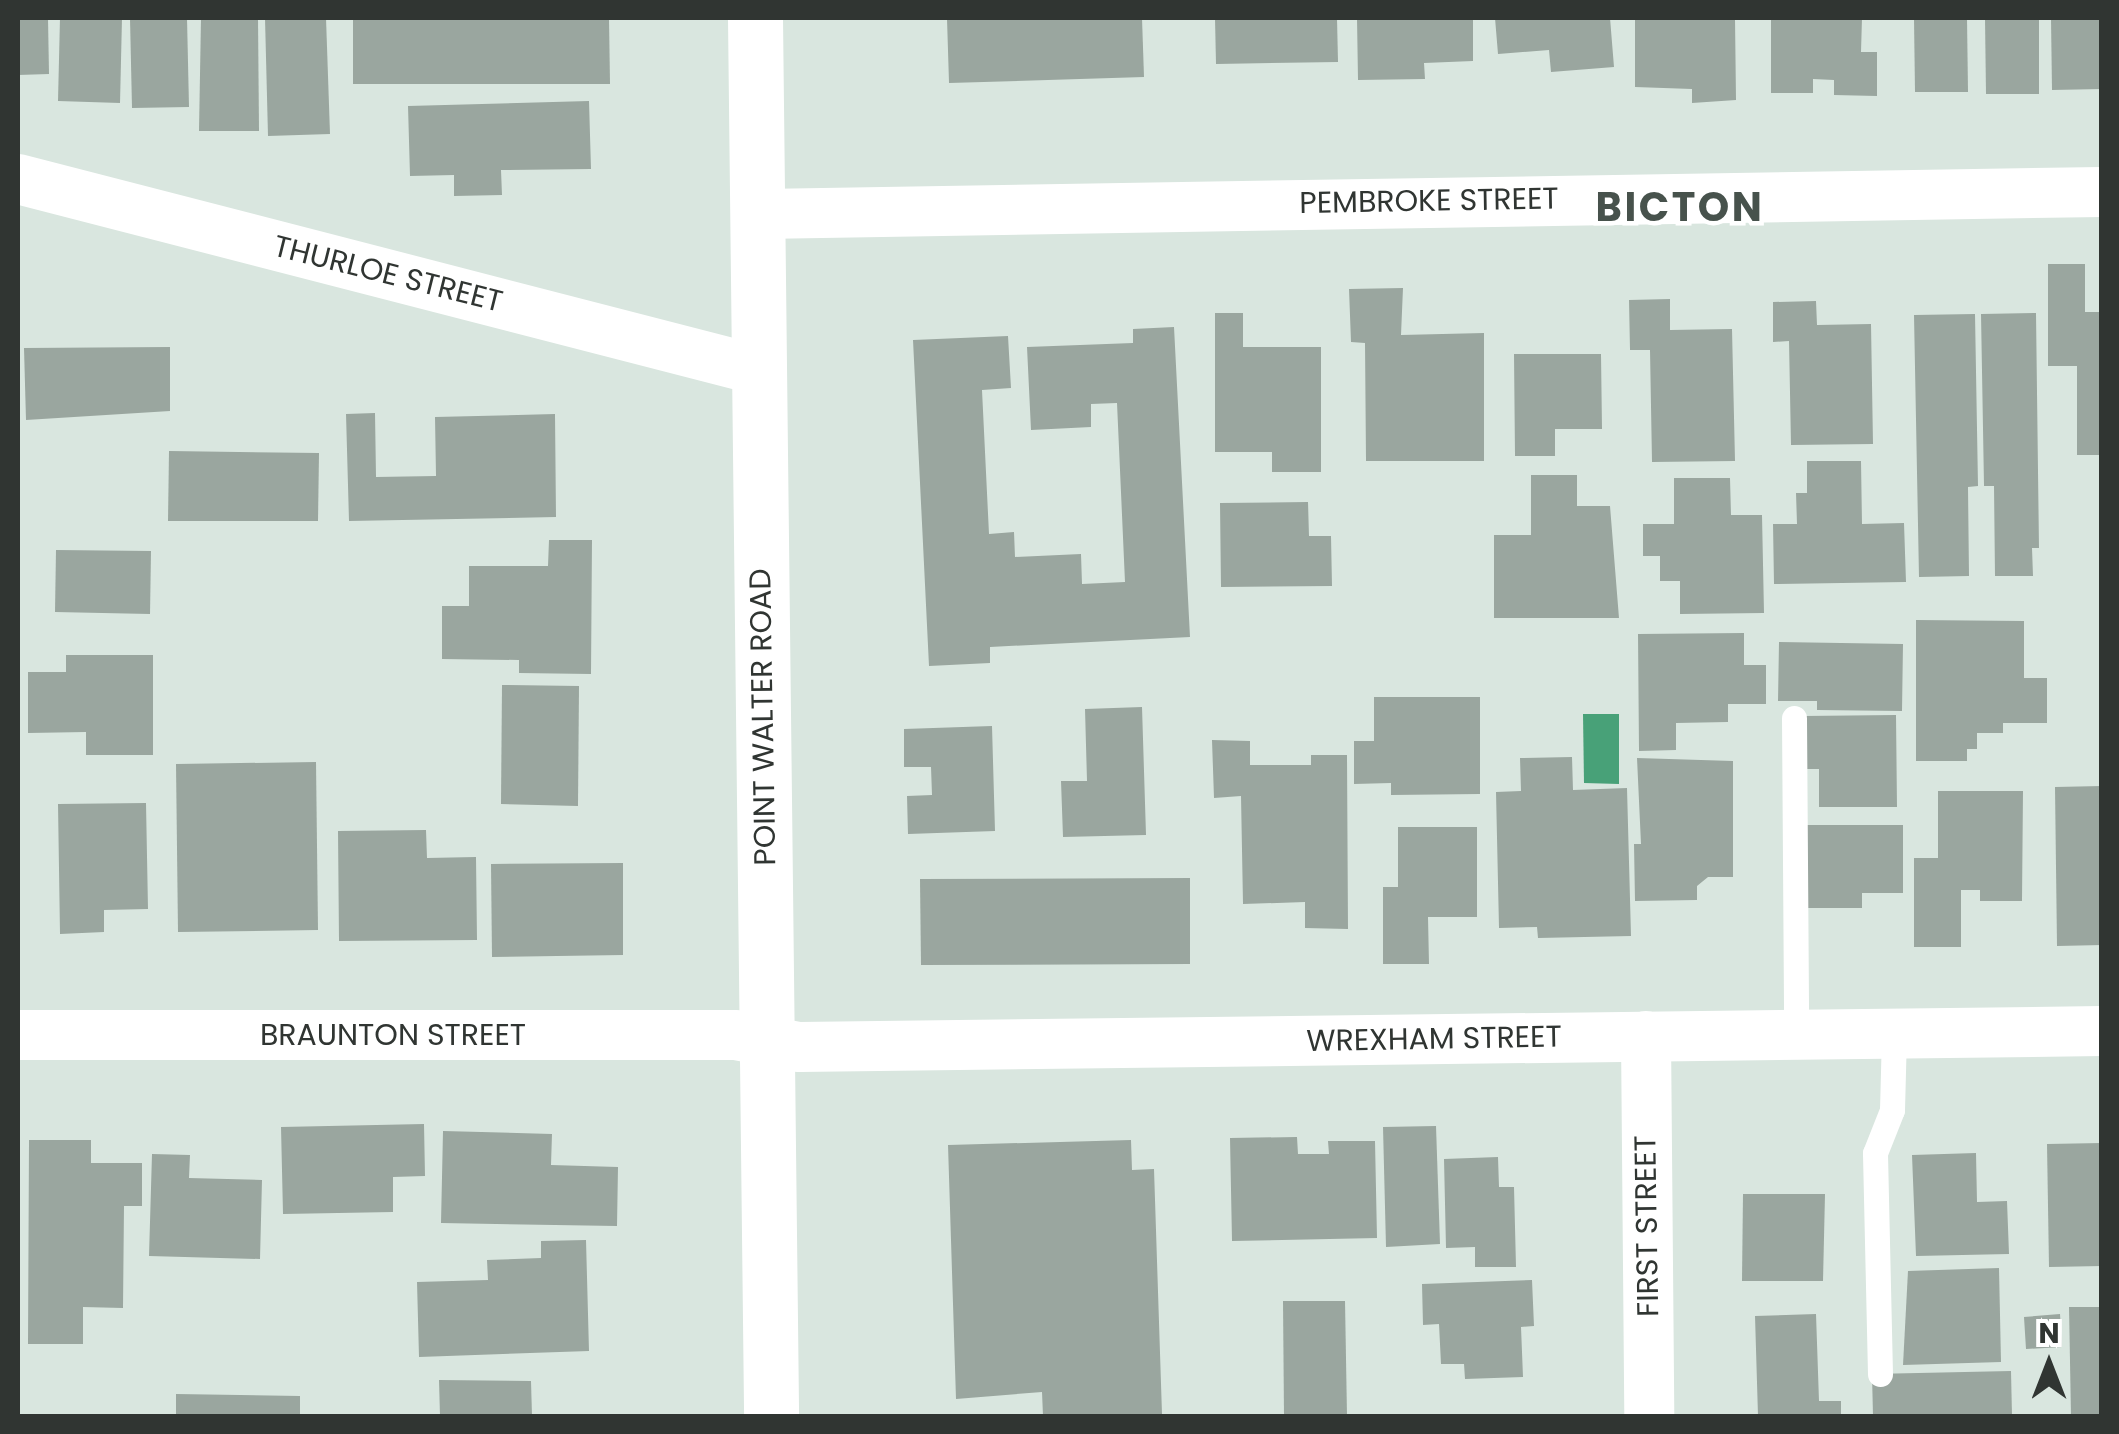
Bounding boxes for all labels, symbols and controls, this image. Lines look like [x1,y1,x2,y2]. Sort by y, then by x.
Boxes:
street label: PEMBROKE STREET [1299,181,1559,221]
district label: BICTON [1596,183,1764,231]
street label: THURLOE STREET [270,228,506,320]
street label: POINT WALTER ROAD [742,568,784,866]
street label: BRAUNTON STREET [260,1017,526,1053]
street label: WREXHAM STREET [1306,1019,1562,1059]
street label: FIRST STREET [1627,1135,1667,1317]
north arrow [1999,1314,2099,1414]
text: N [2038,1314,2060,1353]

